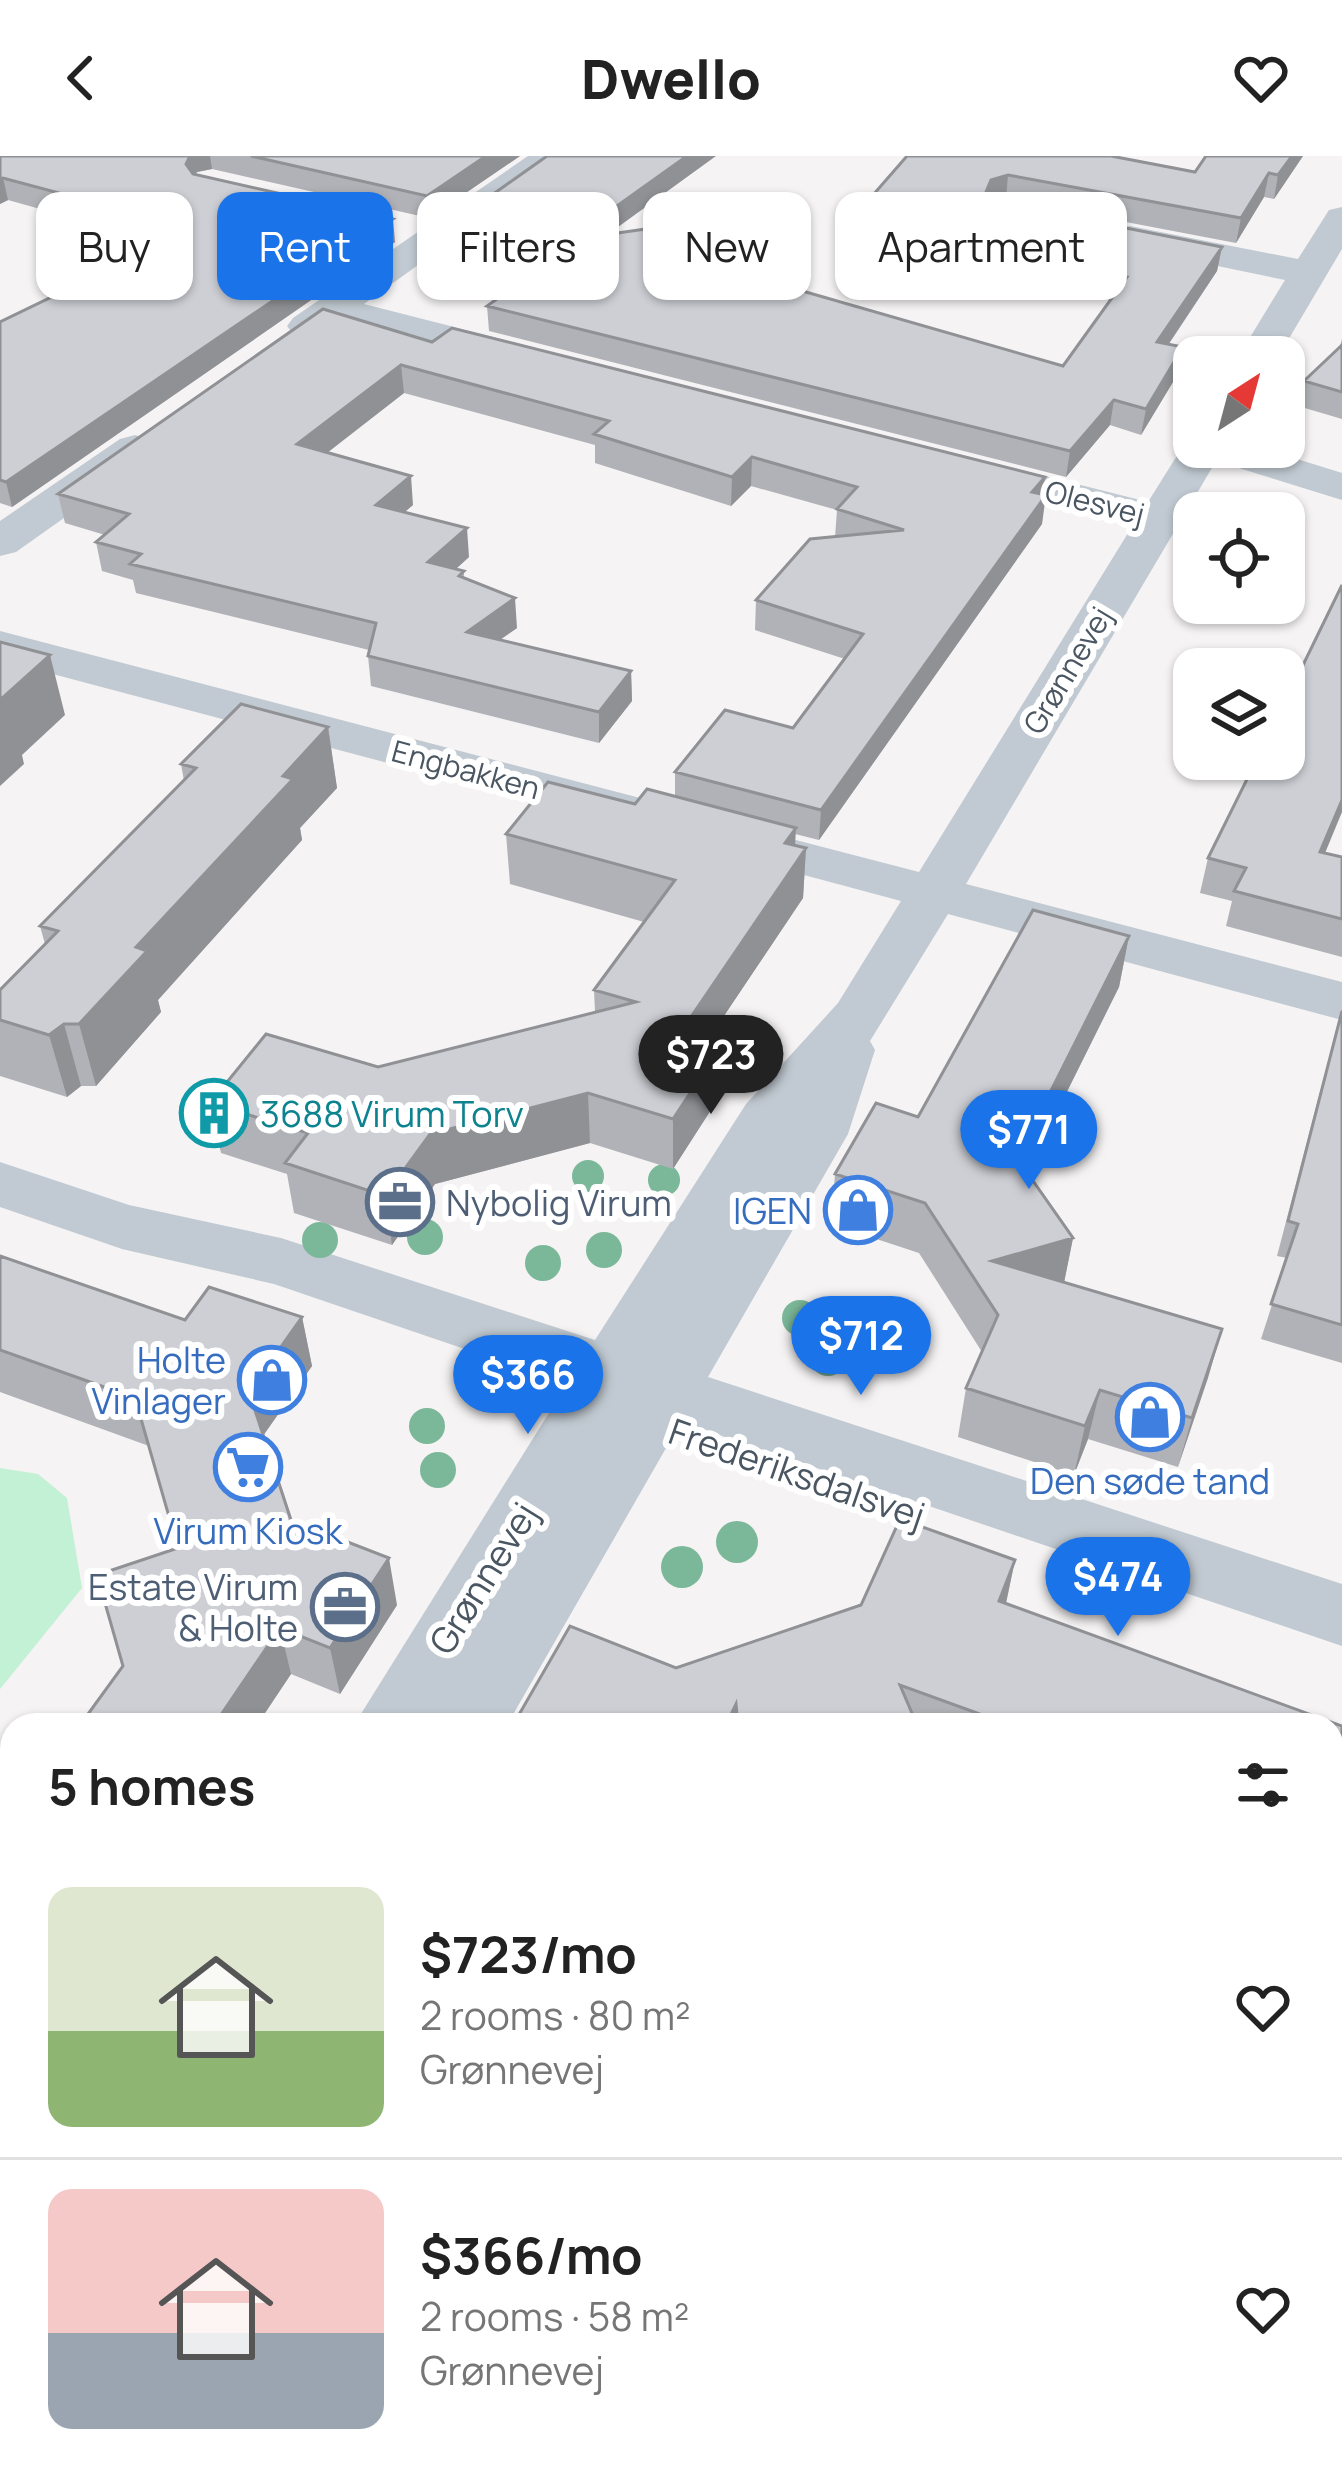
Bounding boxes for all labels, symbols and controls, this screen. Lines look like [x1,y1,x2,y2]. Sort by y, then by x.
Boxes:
text: Dwello [581,41,761,115]
icon: back [48,45,114,111]
icon: heart [1228,45,1294,111]
chip: Buy [36,192,193,300]
chip: Rent [217,192,393,300]
chip: Filters [417,192,619,300]
chip: New [643,192,811,300]
chip: Apartment [835,192,1127,300]
north arrow [1173,336,1305,468]
map controls [1173,336,1305,780]
street label: Olesvej [1041,470,1149,534]
button: locate [1173,492,1305,624]
street label: Grønnevej [1013,599,1121,741]
button: layers [1173,648,1305,780]
street label: Engbakken [388,730,544,808]
pin: $723 [640,1015,782,1117]
text: $723 [665,1027,757,1081]
building icon: 3688 Virum Torv [179,1078,249,1148]
place label: 3688 Virum Torv [260,1089,524,1138]
pin: $771 [958,1090,1100,1192]
text: $771 [987,1102,1071,1156]
office icon: Nybolig Virum [365,1167,435,1237]
shop icon: IGEN [823,1175,893,1245]
place label: Nybolig Virum [446,1178,672,1227]
place label: IGEN [733,1186,812,1235]
pin: $712 [790,1296,932,1398]
text: $712 [818,1308,904,1362]
place label: Holte Vinlager [91,1335,226,1425]
pin: $366 [457,1335,599,1437]
shop icon: Holte Vinlager [237,1345,307,1415]
text: $366 [480,1347,576,1401]
shop icon: Den søde tand [1115,1382,1185,1452]
street label: Frederiksdalsvej [663,1406,931,1540]
supermarket icon: Virum Kiosk [213,1432,283,1502]
place label: Den søde tand [1030,1456,1270,1505]
street label: Grønnevej [417,1493,549,1663]
place label: Virum Kiosk [153,1506,344,1555]
pin: $474 [1047,1537,1189,1639]
text: $474 [1072,1549,1164,1603]
place label: Estate Virum & Holte [88,1562,298,1652]
office icon: Estate Virum & Holte [310,1572,380,1642]
text: 5 homes [48,1751,255,1820]
icon: filters [1230,1752,1296,1818]
text: $723/mo [420,1919,637,1988]
icon: home [144,1935,288,2079]
icon: heart [1230,1974,1296,2040]
text: 2 rooms · 80 m² [420,1988,691,2042]
text: Grønnevej [420,2042,604,2096]
text: $366/mo [420,2220,643,2289]
icon: home [144,2237,288,2381]
icon: heart [1230,2276,1296,2342]
text: 2 rooms · 58 m² [420,2289,689,2343]
text: Grønnevej [420,2343,604,2397]

